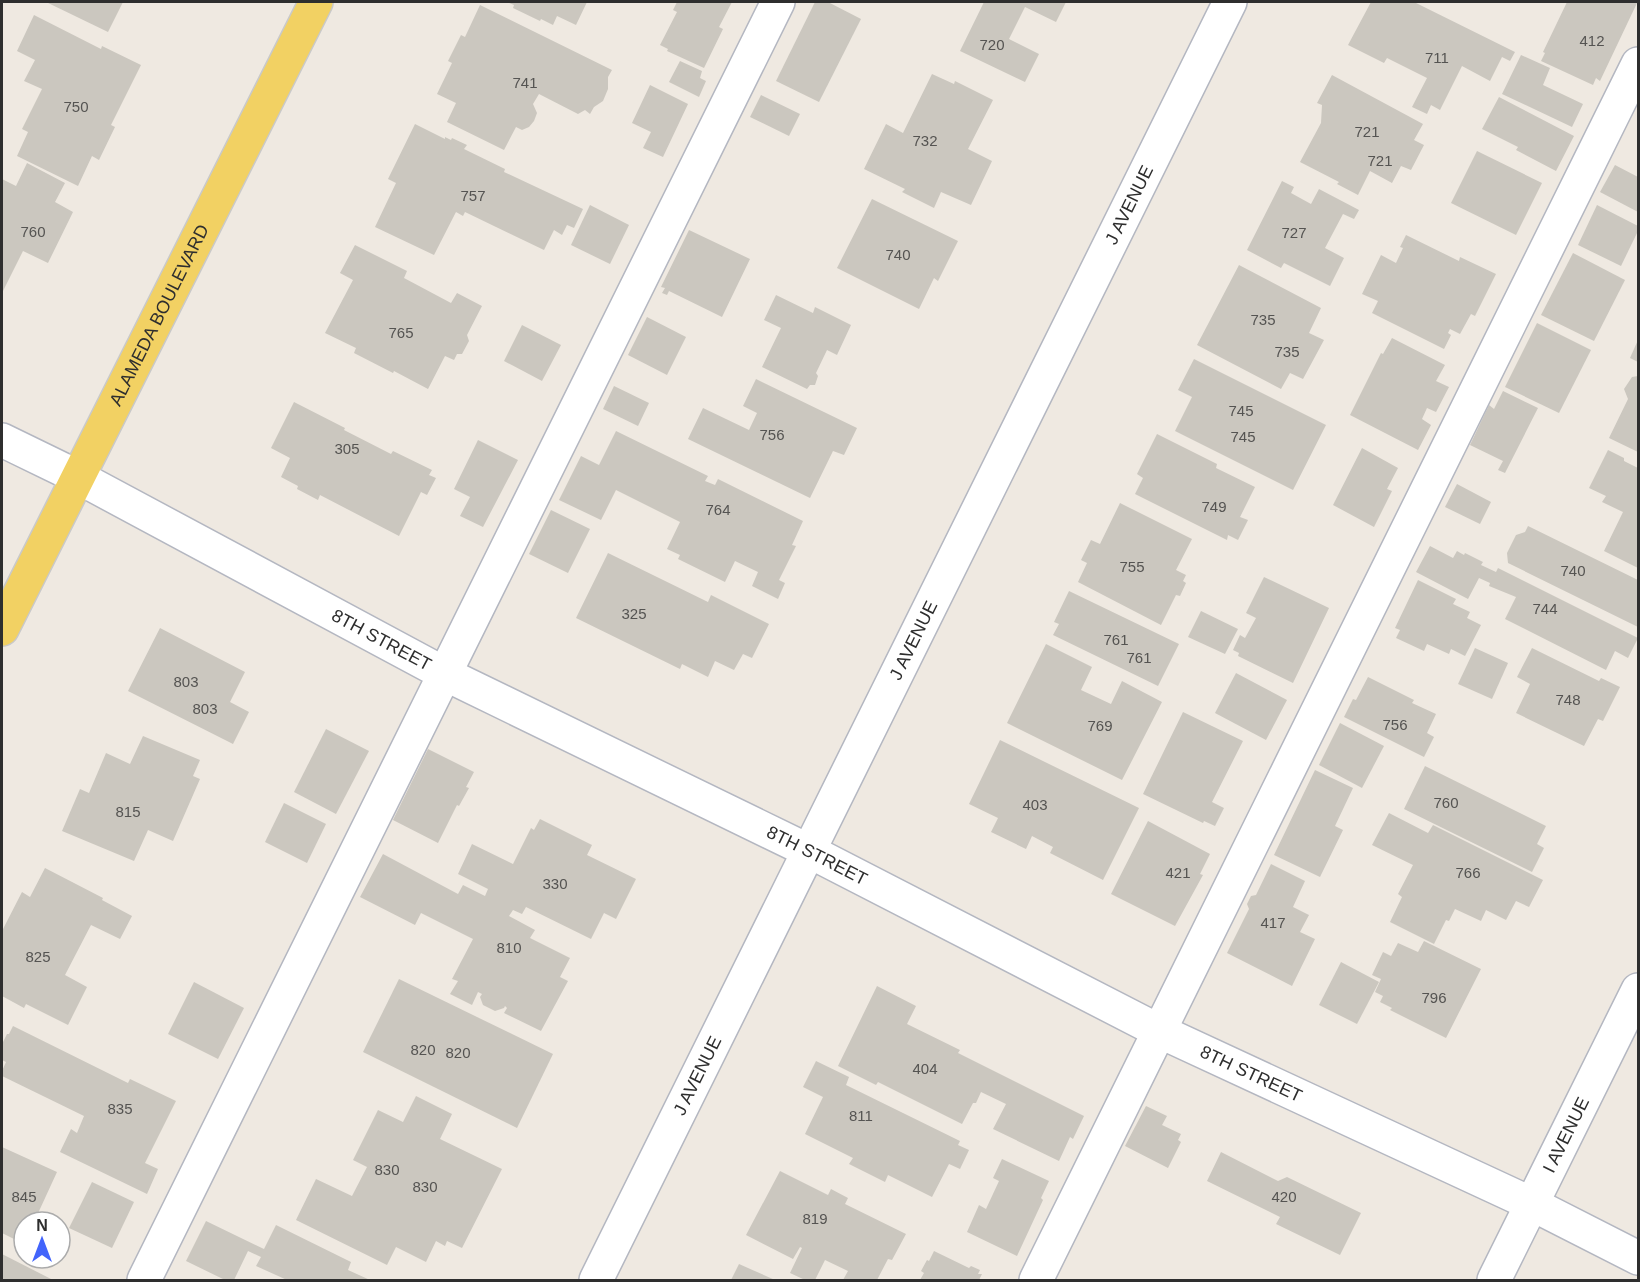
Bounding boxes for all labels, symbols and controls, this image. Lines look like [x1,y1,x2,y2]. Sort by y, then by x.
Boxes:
house number: 412 [1579,32,1605,49]
house number: 720 [979,36,1005,53]
house number: 711 [1425,49,1449,66]
house number: 741 [512,74,538,91]
house number: 750 [63,98,89,115]
house number: 721 [1354,123,1380,140]
house number: 732 [912,132,938,149]
house number: 721 [1367,152,1393,169]
street label: J AVENUE [1101,162,1157,248]
house number: 757 [460,187,486,204]
street label: ALAMEDA BOULEVARD [105,221,213,409]
house number: 760 [20,223,46,240]
house number: 727 [1281,224,1307,241]
house number: 740 [885,246,911,263]
house number: 735 [1250,311,1276,328]
house number: 765 [388,324,414,341]
house number: 735 [1274,343,1300,360]
house number: 745 [1228,402,1254,419]
house number: 756 [759,426,785,443]
house number: 745 [1230,428,1256,445]
house number: 305 [334,440,360,457]
house number: 749 [1201,498,1227,515]
house number: 764 [705,501,731,518]
house number: 755 [1119,558,1145,575]
house number: 740 [1560,562,1586,579]
street label: J AVENUE [885,598,941,683]
house number: 744 [1532,600,1558,617]
street label: 8TH STREET [328,605,435,675]
house number: 325 [621,605,647,622]
house number: 761 [1103,631,1129,648]
house number: 761 [1126,649,1152,666]
house number: 803 [173,673,199,690]
house number: 748 [1555,691,1581,708]
house number: 803 [192,700,218,717]
house number: 756 [1382,716,1408,733]
house number: 769 [1087,717,1113,734]
house number: 760 [1433,794,1459,811]
house number: 403 [1022,796,1048,813]
house number: 815 [115,803,141,820]
street label: 8TH STREET [763,822,871,889]
house number: 421 [1165,864,1191,881]
house number: 766 [1455,864,1481,881]
house number: 330 [542,875,568,892]
house number: 417 [1260,914,1286,931]
house number: 810 [496,939,522,956]
house number: 825 [25,948,51,965]
house number: 796 [1421,989,1447,1006]
street label: J AVENUE [669,1033,725,1119]
house number: 820 [410,1041,436,1058]
street label: 8TH STREET [1197,1042,1305,1106]
house number: 820 [445,1044,471,1061]
house number: 404 [912,1060,938,1077]
street label: I AVENUE [1539,1094,1593,1176]
house number: 835 [107,1100,133,1117]
house number: 811 [849,1107,873,1124]
house number: 830 [374,1161,400,1178]
house number: 830 [412,1178,438,1195]
house number: 845 [11,1188,37,1205]
house number: 420 [1271,1188,1297,1205]
north arrow [12,1210,72,1270]
house number: 819 [802,1210,828,1227]
text: N [36,1217,48,1234]

